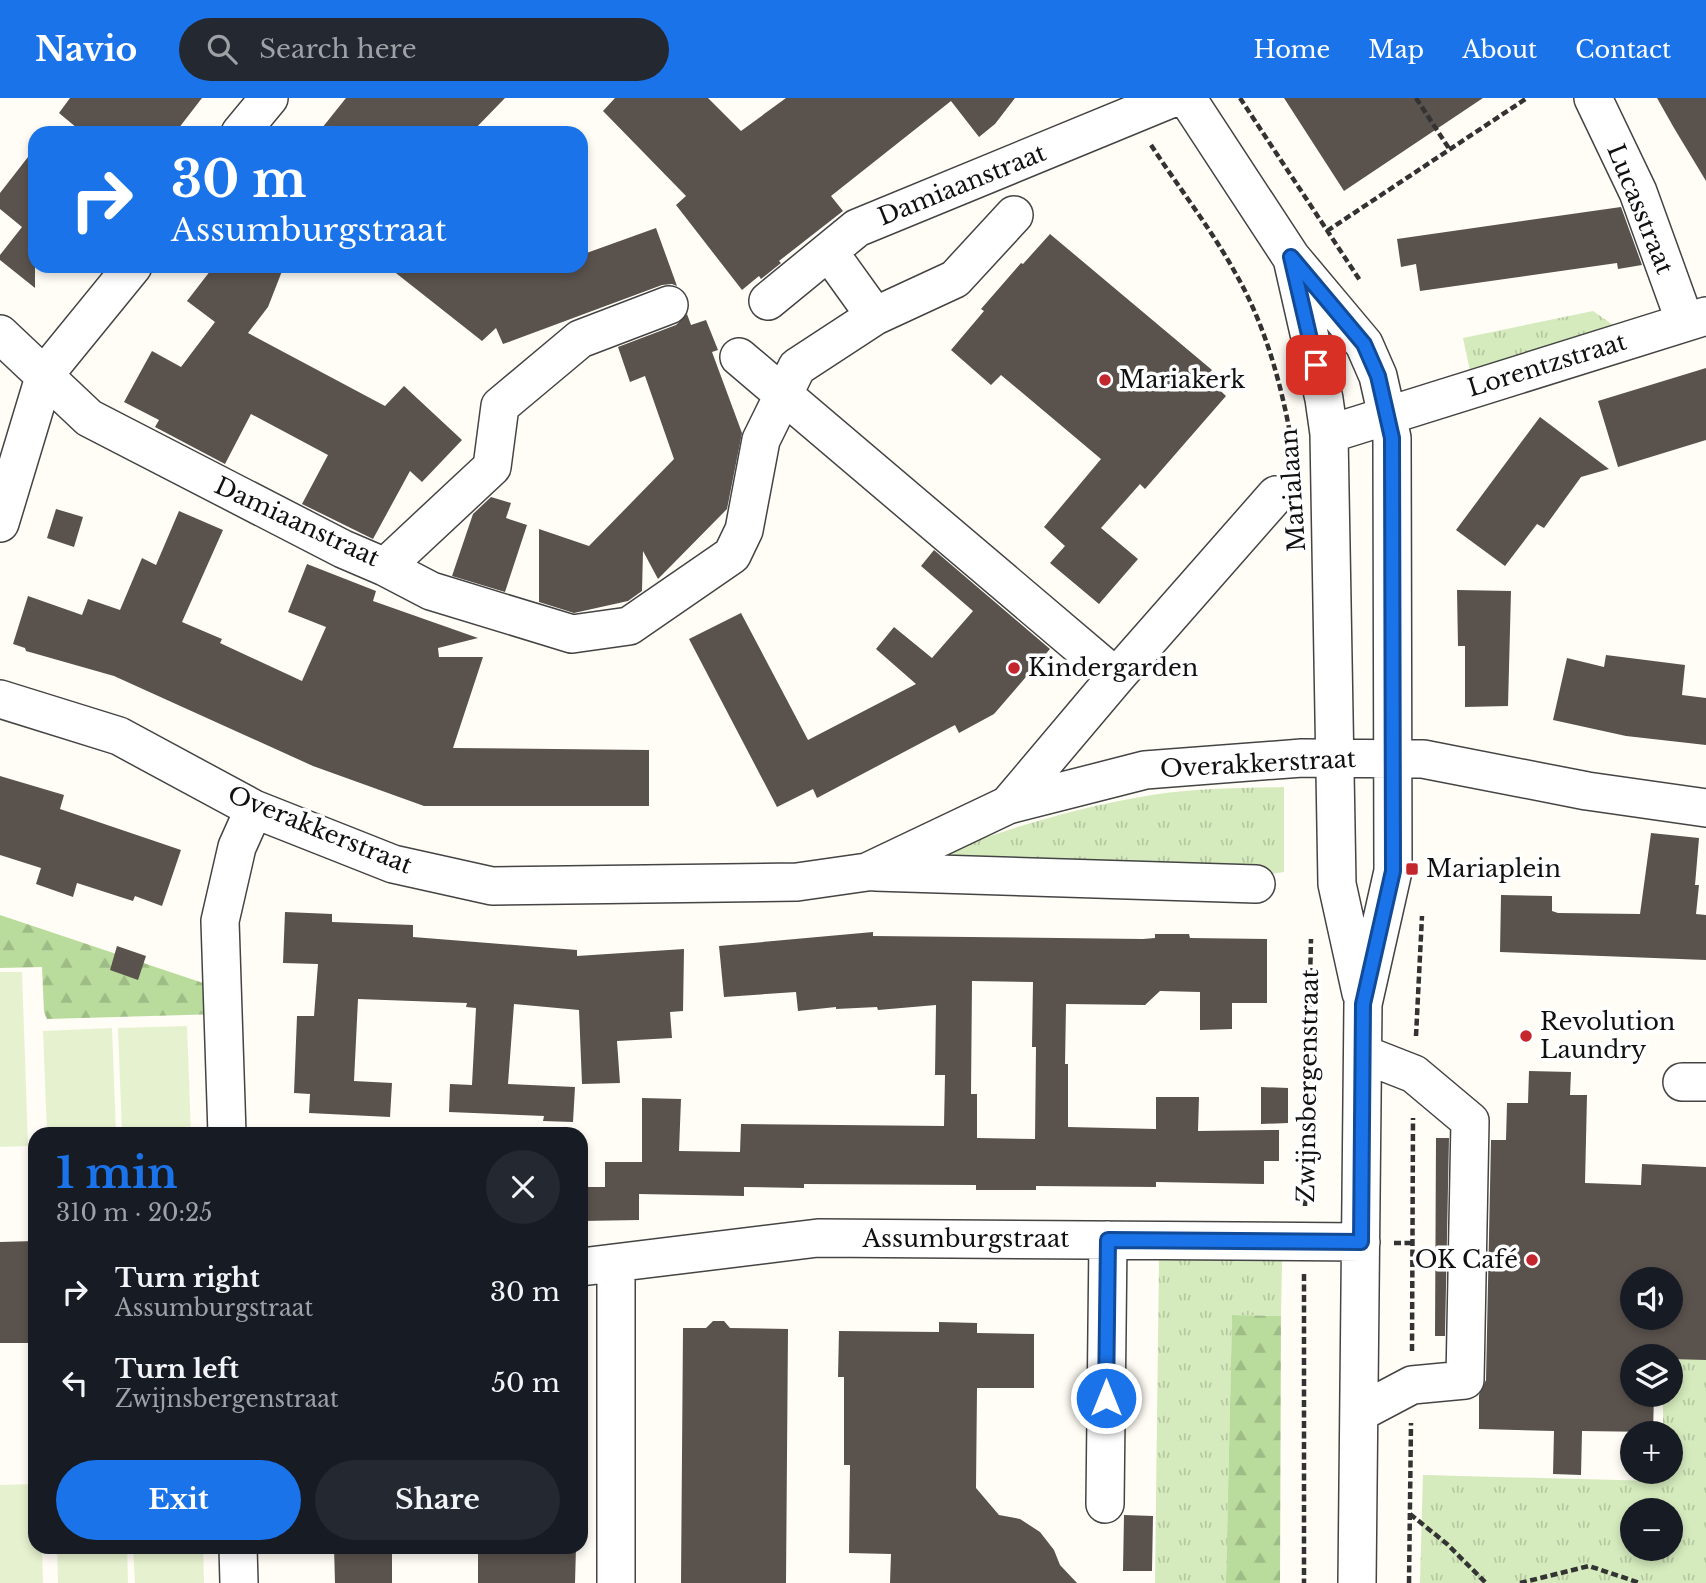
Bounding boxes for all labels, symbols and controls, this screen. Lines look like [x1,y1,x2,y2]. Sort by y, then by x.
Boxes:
search box [179,18,669,81]
text: Navio [35,29,137,70]
icon: search [203,30,241,68]
text: Search here [259,33,417,65]
text: Home [1254,35,1330,64]
text: Map [1368,35,1424,64]
text: About [1462,35,1537,64]
text: Contact [1575,35,1671,64]
street label: Damiaanstraat [874,138,1050,231]
street label: Lucasstraat [1601,140,1680,278]
text: 30 m [171,149,306,210]
icon: right [56,154,147,245]
text: Assumburgstraat [171,210,447,250]
street label: Lorentzstraat [1464,327,1630,402]
pin [1286,335,1346,395]
icon: arrive [1297,346,1335,384]
place label: Mariakerk [1119,365,1245,394]
marker: Mariakerk [1097,372,1113,388]
street label: Marialaan [1274,428,1311,553]
street label: Damiaanstraat [210,471,384,572]
place label: Kindergarden [1028,653,1198,682]
marker: Kindergarden [1006,660,1022,676]
street label: Overakkerstraat [1159,744,1357,783]
street label: Overakkerstraat [224,779,417,880]
place label: Mariaplein [1426,854,1561,883]
marker: Mariaplein [1404,861,1420,877]
street label: Zwijnsbergenstraat [1291,969,1324,1203]
place label: Revolution Laundry [1540,1007,1675,1064]
marker: Revolution Laundry [1518,1028,1534,1044]
text: 1 min [56,1147,178,1199]
button: close [486,1150,560,1224]
text: 310 m · 20:25 [56,1199,212,1227]
street label: Assumburgstraat [862,1224,1069,1253]
place label: OK Café [1415,1245,1518,1274]
marker: OK Café [1524,1252,1540,1268]
text: Turn right [115,1262,260,1294]
map controls [1620,1267,1683,1561]
button: sound [1620,1267,1683,1330]
icon: right [56,1273,94,1311]
text: 30 m [490,1276,560,1308]
text: Assumburgstraat [115,1294,313,1322]
button: layers [1620,1344,1683,1407]
text: Turn left [115,1353,239,1385]
position arrow [1069,1361,1143,1435]
icon: left [56,1364,94,1402]
text: 50 m [491,1367,560,1399]
text: Zwijnsbergenstraat [115,1385,339,1413]
button: + [1620,1421,1683,1484]
button: Exit [56,1460,301,1540]
button: Share [315,1460,560,1540]
button: − [1620,1498,1683,1561]

